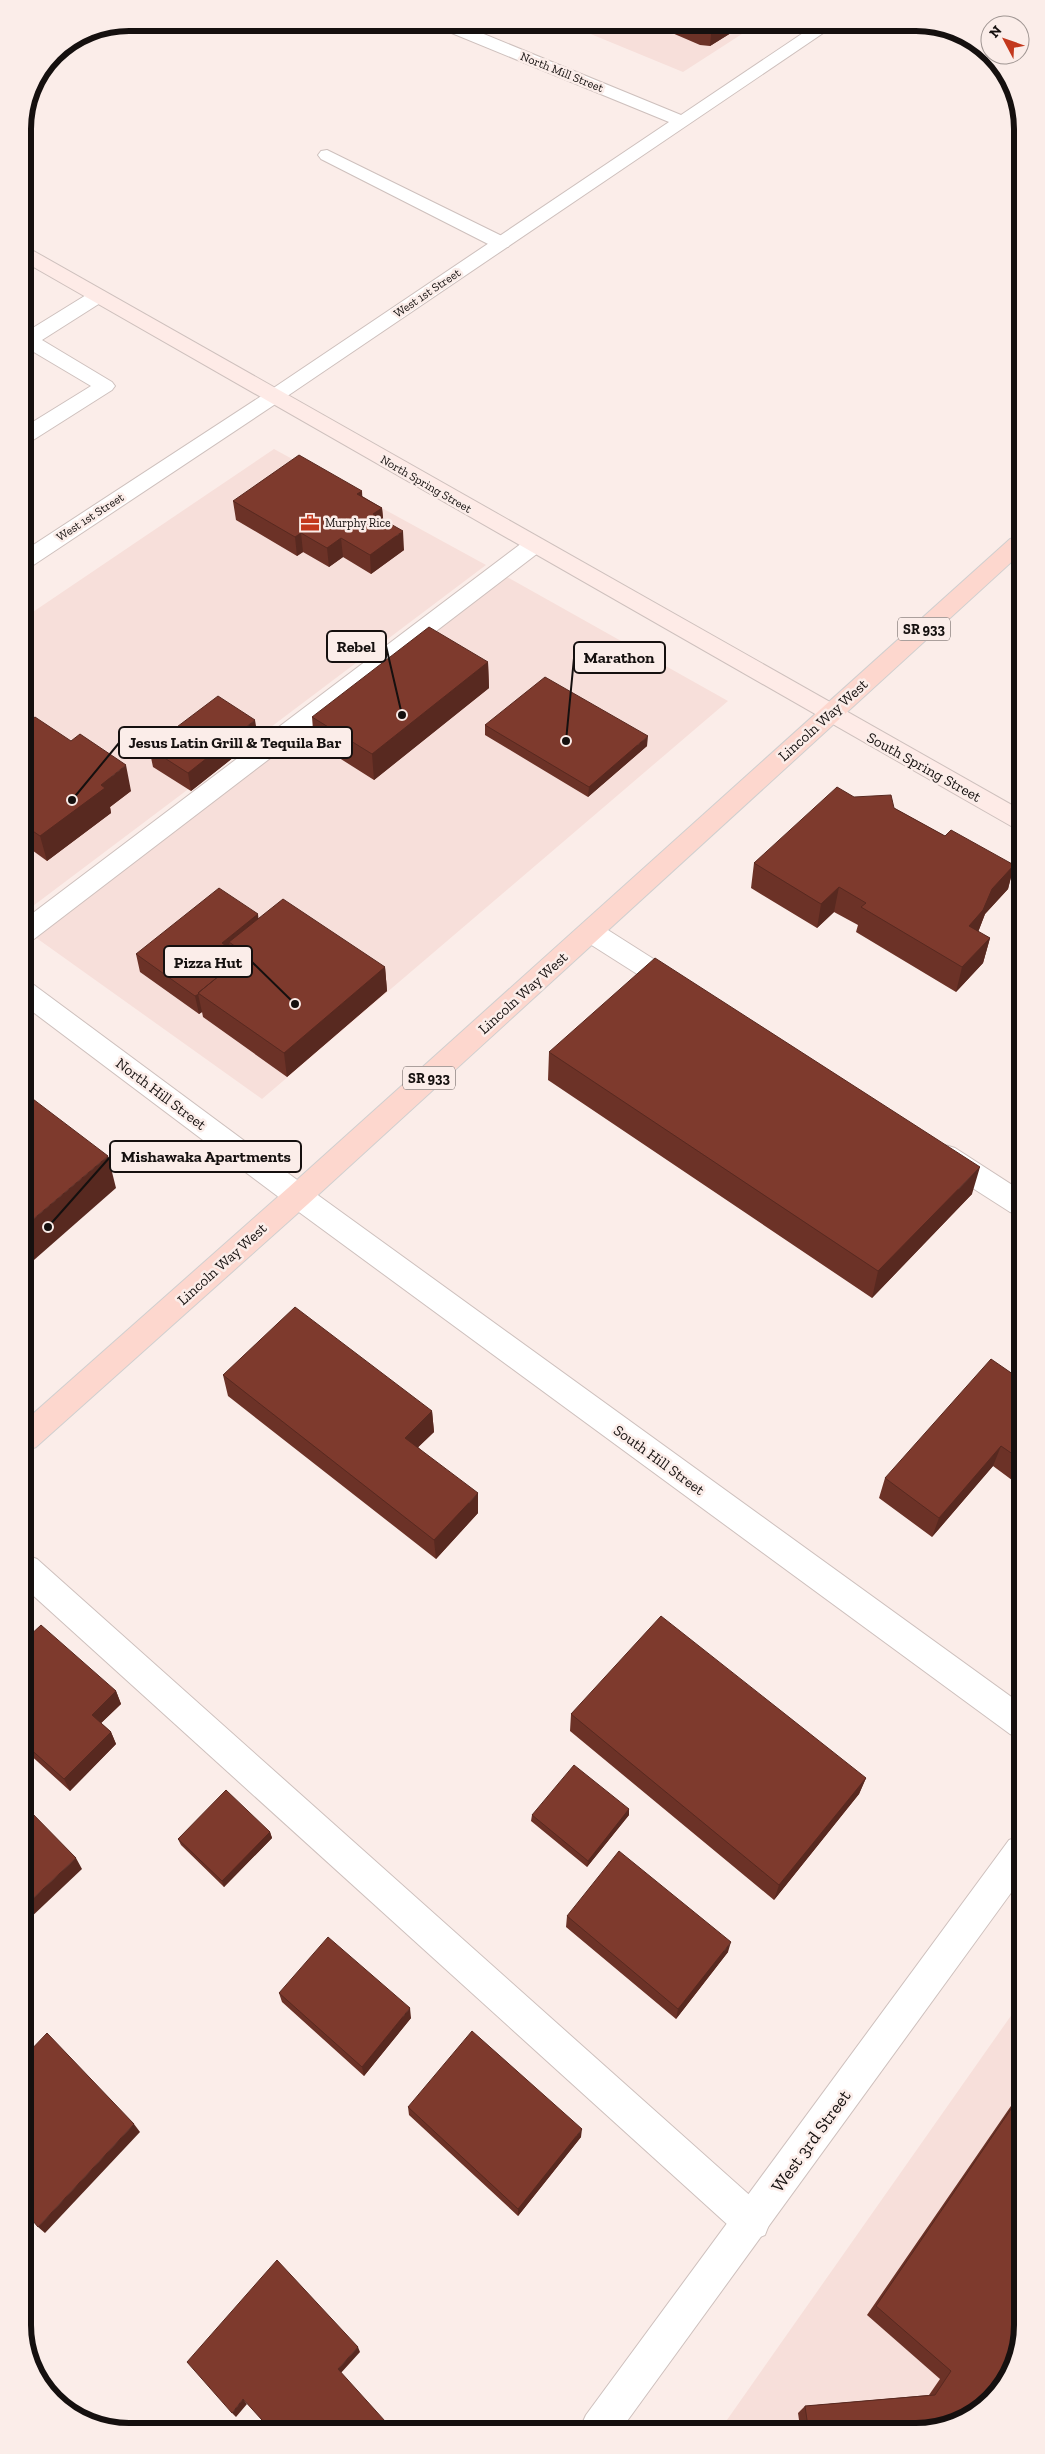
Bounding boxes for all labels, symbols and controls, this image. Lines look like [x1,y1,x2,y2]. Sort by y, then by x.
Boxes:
north arrow [980,15,1030,65]
text: N [986,22,1006,41]
street label: North Mill Street [518,49,606,95]
street label: West 1st Street [391,265,463,320]
street label: North Spring Street [378,452,474,516]
street label: West 1st Street [54,490,127,544]
office icon: Murphy Rice [299,512,321,534]
place label: Murphy Rice [325,516,391,530]
road number: SR 933 [898,618,950,640]
callout: Rebel [327,631,386,662]
text: Rebel [337,637,376,656]
callout: Marathon [574,642,665,673]
text: Marathon [583,648,655,667]
street label: Lincoln Way West [775,675,872,765]
callout: Jesus Latin Grill & Tequila Bar [119,727,352,758]
street label: South Spring Street [864,728,985,806]
text: Jesus Latin Grill & Tequila Bar [129,733,341,752]
callout: Pizza Hut [164,946,252,977]
street label: Lincoln Way West [475,948,572,1038]
text: Pizza Hut [174,953,243,972]
street label: North Hill Street [112,1054,210,1134]
road number: SR 933 [403,1066,455,1090]
callout: Mishawaka Apartments [110,1141,301,1172]
text: Mishawaka Apartments [121,1147,291,1166]
street label: Lincoln Way West [174,1219,271,1309]
street label: South Hill Street [610,1421,708,1499]
street label: West 3rd Street [767,2085,856,2196]

